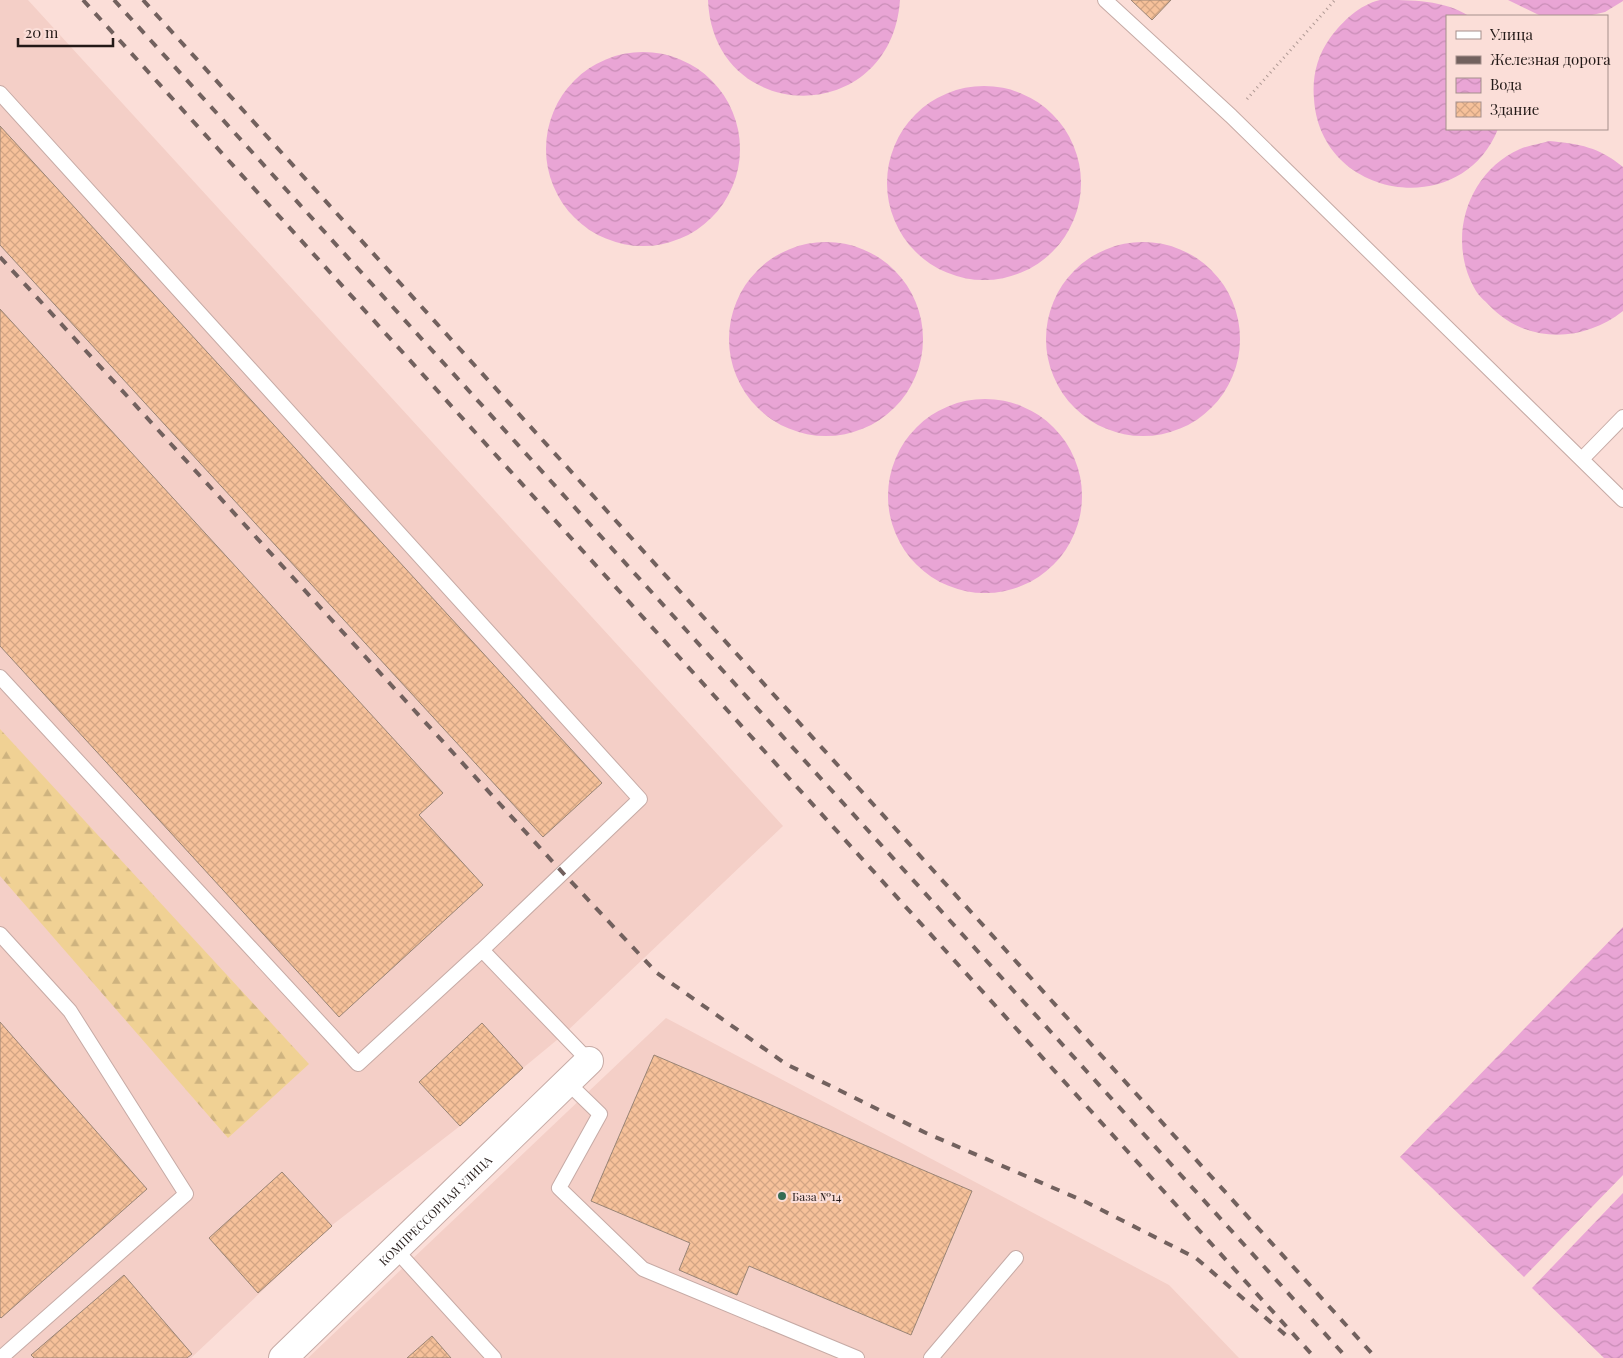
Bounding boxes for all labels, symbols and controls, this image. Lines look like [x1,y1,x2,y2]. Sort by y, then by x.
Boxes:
scale bar [18,15,112,47]
legend [1446,15,1608,130]
text: 20 m [25,22,59,42]
text: Улица [1489,24,1533,44]
text: Железная дорога [1490,49,1611,69]
text: Вода [1490,74,1523,94]
text: Здание [1490,99,1539,119]
street label: КОМПРЕССОРНАЯ УЛИЦА [375,1151,495,1269]
place label: База №14 [792,1188,842,1204]
marker: База №14 [776,1190,788,1202]

